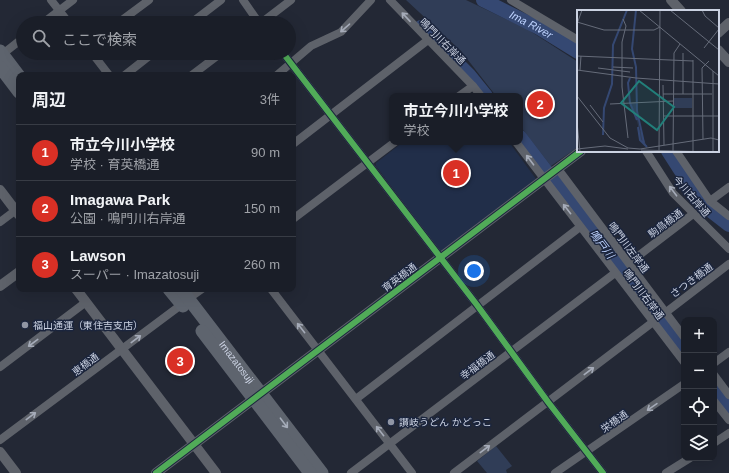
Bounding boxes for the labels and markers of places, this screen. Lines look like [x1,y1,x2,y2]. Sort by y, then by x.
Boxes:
pin: 2 [527,89,553,119]
pin: 1 [443,158,469,188]
marker: 福山通運（東住吉支店） [20,320,30,330]
place label: 福山通運（東住吉支店） [33,320,143,331]
pin: 3 [167,346,193,376]
marker: 讃岐うどん かどっこ [386,417,396,427]
place label: 讃岐うどん かどっこ [399,417,492,428]

